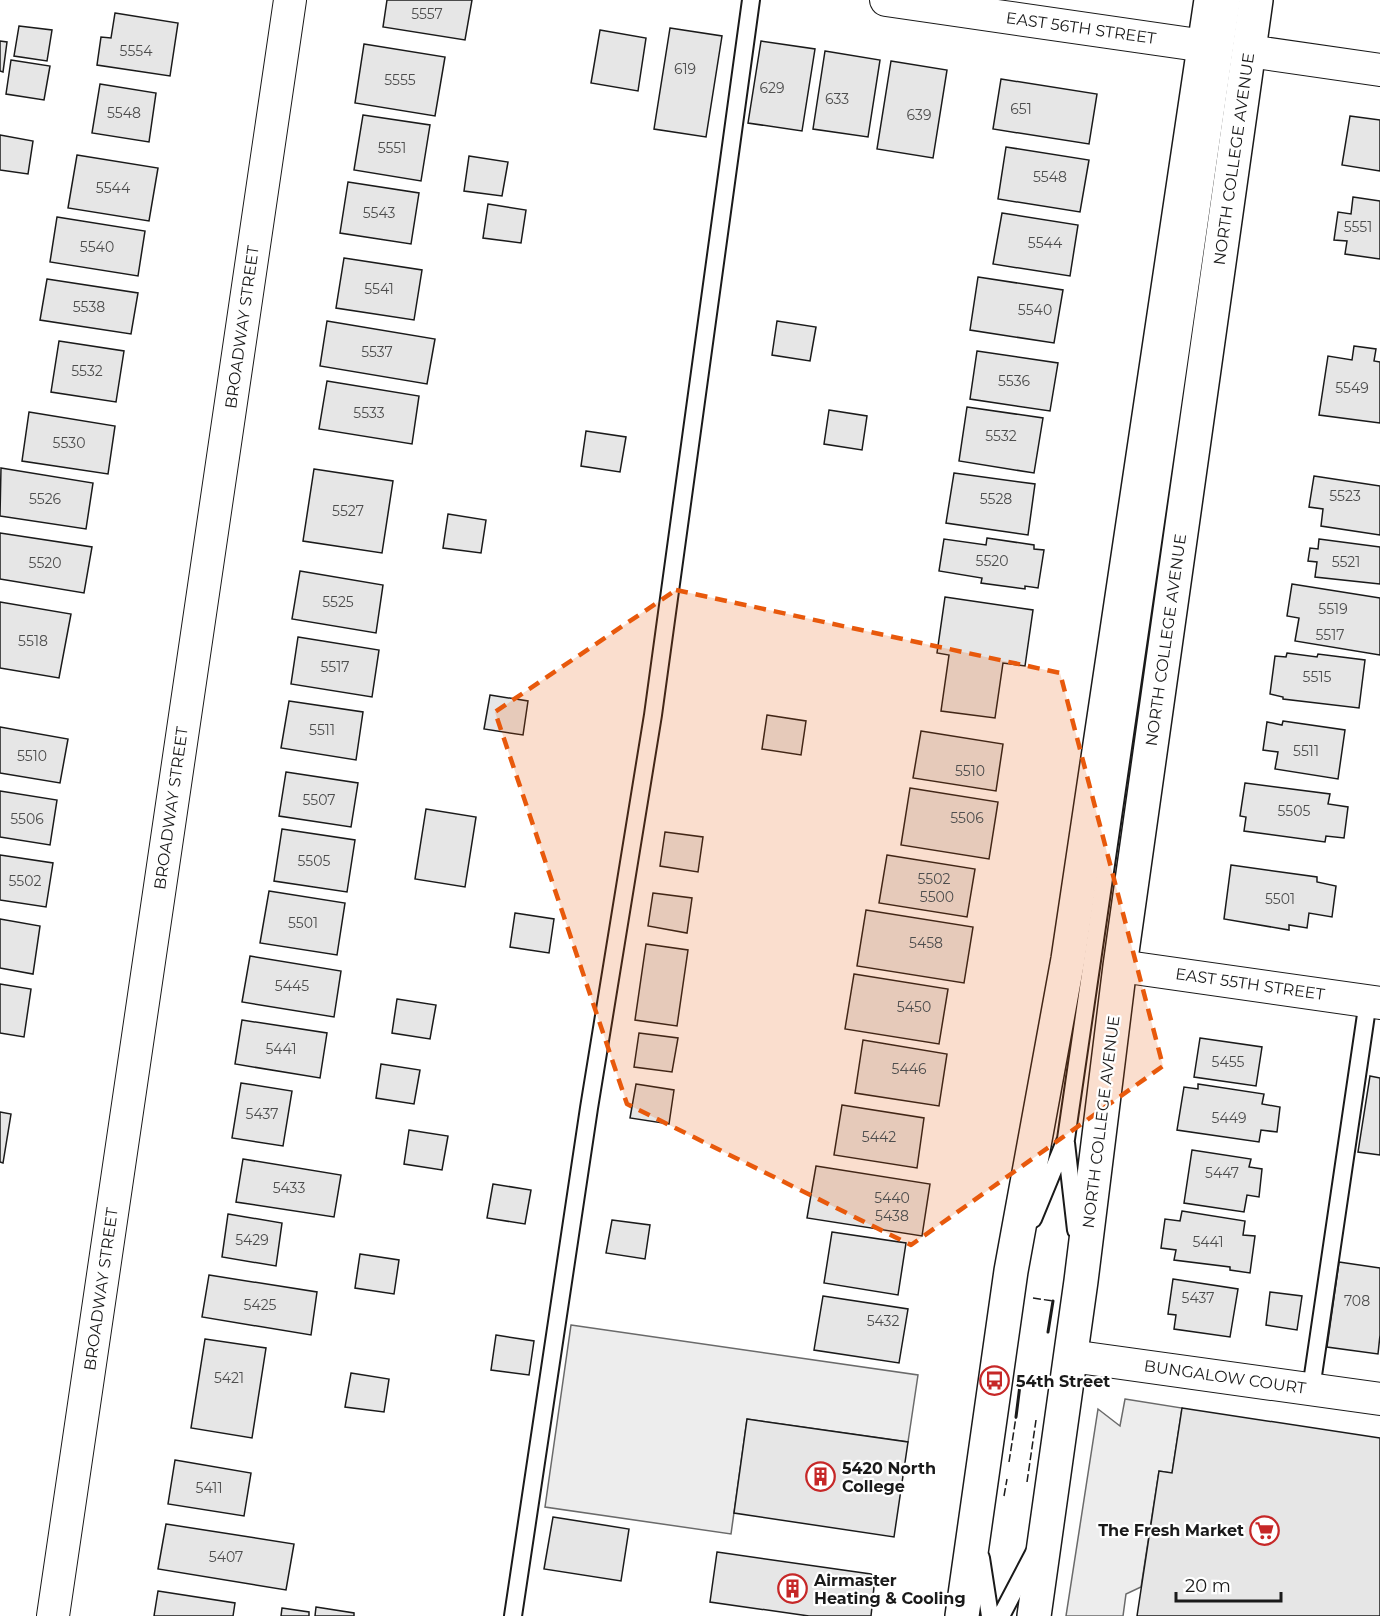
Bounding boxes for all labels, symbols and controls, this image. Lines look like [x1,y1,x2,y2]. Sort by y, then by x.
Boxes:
house number: 5557 [411,5,443,23]
street label: EAST 56TH STREET [1005,8,1158,48]
house number: 5554 [120,42,153,60]
street label: NORTH COLLEGE AVENUE [1210,52,1258,266]
house number: 619 [674,60,696,78]
house number: 5555 [384,71,416,89]
house number: 629 [759,79,785,97]
house number: 633 [825,90,849,108]
house number: 651 [1010,100,1032,118]
house number: 5548 [107,104,141,122]
house number: 639 [907,106,931,124]
house number: 5551 [378,139,406,157]
house number: 5548 [1033,168,1067,186]
house number: 5544 [96,179,131,197]
house number: 5543 [363,204,395,222]
house number: 5551 [1344,218,1372,236]
house number: 5544 [1028,234,1063,252]
house number: 5540 [80,238,114,256]
street label: BROADWAY STREET [221,243,263,410]
house number: 5541 [364,280,394,298]
house number: 5538 [73,298,105,316]
house number: 5540 [1018,301,1052,319]
house number: 5537 [361,343,393,361]
house number: 5532 [71,362,103,380]
house number: 5536 [998,372,1031,390]
house number: 5549 [1335,379,1369,397]
house number: 5533 [353,404,385,422]
house number: 5532 [985,427,1017,445]
house number: 5530 [53,434,85,452]
house number: 5523 [1329,487,1361,505]
house number: 5526 [29,490,62,508]
house number: 5528 [980,490,1012,508]
house number: 5527 [332,502,364,520]
street label: NORTH COLLEGE AVENUE [1142,533,1190,747]
house number: 5520 [976,552,1008,570]
house number: 5521 [1332,553,1360,571]
house number: 5520 [29,554,61,572]
house number: 5525 [322,593,354,611]
house number: 5519 [1318,600,1348,618]
house number: 5517 [1315,626,1345,644]
house number: 5518 [18,632,48,650]
house number: 5517 [320,658,350,676]
house number: 5515 [1303,668,1331,686]
house number: 5511 [309,721,335,739]
street label: BROADWAY STREET [150,724,192,891]
house number: 5511 [1293,742,1319,760]
house number: 5510 [17,747,47,765]
house number: 5510 [955,762,985,780]
house number: 5507 [302,791,336,809]
house number: 5505 [1278,802,1311,820]
house number: 5506 [950,809,984,827]
house number: 5506 [10,810,44,828]
house number: 5505 [298,852,331,870]
house number: 5502 [918,870,951,888]
house number: 5502 [9,872,42,890]
house number: 5500 [920,888,954,906]
house number: 5501 [1265,890,1295,908]
house number: 5501 [288,914,318,932]
house number: 5458 [909,934,943,952]
street label: EAST 55TH STREET [1174,964,1327,1004]
house number: 5445 [275,977,309,995]
house number: 5450 [897,998,931,1016]
street label: NORTH COLLEGE AVENUE [1079,1015,1123,1229]
house number: 5441 [265,1040,297,1058]
house number: 5455 [1212,1053,1245,1071]
house number: 5446 [892,1060,927,1078]
house number: 5437 [246,1105,278,1123]
house number: 5449 [1212,1109,1246,1127]
house number: 5442 [862,1128,896,1146]
house number: 5447 [1205,1164,1239,1182]
house number: 5433 [273,1179,305,1197]
house number: 5440 [874,1189,910,1207]
street label: BROADWAY STREET [80,1205,122,1372]
house number: 5438 [875,1207,909,1225]
house number: 5429 [235,1231,269,1249]
house number: 5441 [1192,1233,1224,1251]
house number: 5437 [1182,1289,1214,1307]
house number: 708 [1344,1292,1370,1310]
house number: 5425 [243,1296,277,1314]
house number: 5432 [867,1312,899,1330]
street label: BUNGALOW COURT [1143,1356,1308,1398]
bus stop icon: 54th Street [979,1365,1011,1397]
house number: 5421 [214,1369,244,1387]
place label: 54th Street [1016,1372,1110,1391]
place label: 5420 North College [842,1459,936,1496]
building icon: 5420 North College [805,1461,837,1493]
house number: 5411 [196,1479,222,1497]
supermarket icon: The Fresh Market [1249,1514,1281,1546]
place label: The Fresh Market [1098,1521,1244,1540]
house number: 5407 [209,1548,243,1566]
scale bar [1176,1565,1281,1603]
place label: Airmaster Heating & Cooling [813,1571,966,1608]
building icon: Airmaster Heating & Cooling [777,1573,809,1605]
text: 20 m [1185,1575,1231,1597]

